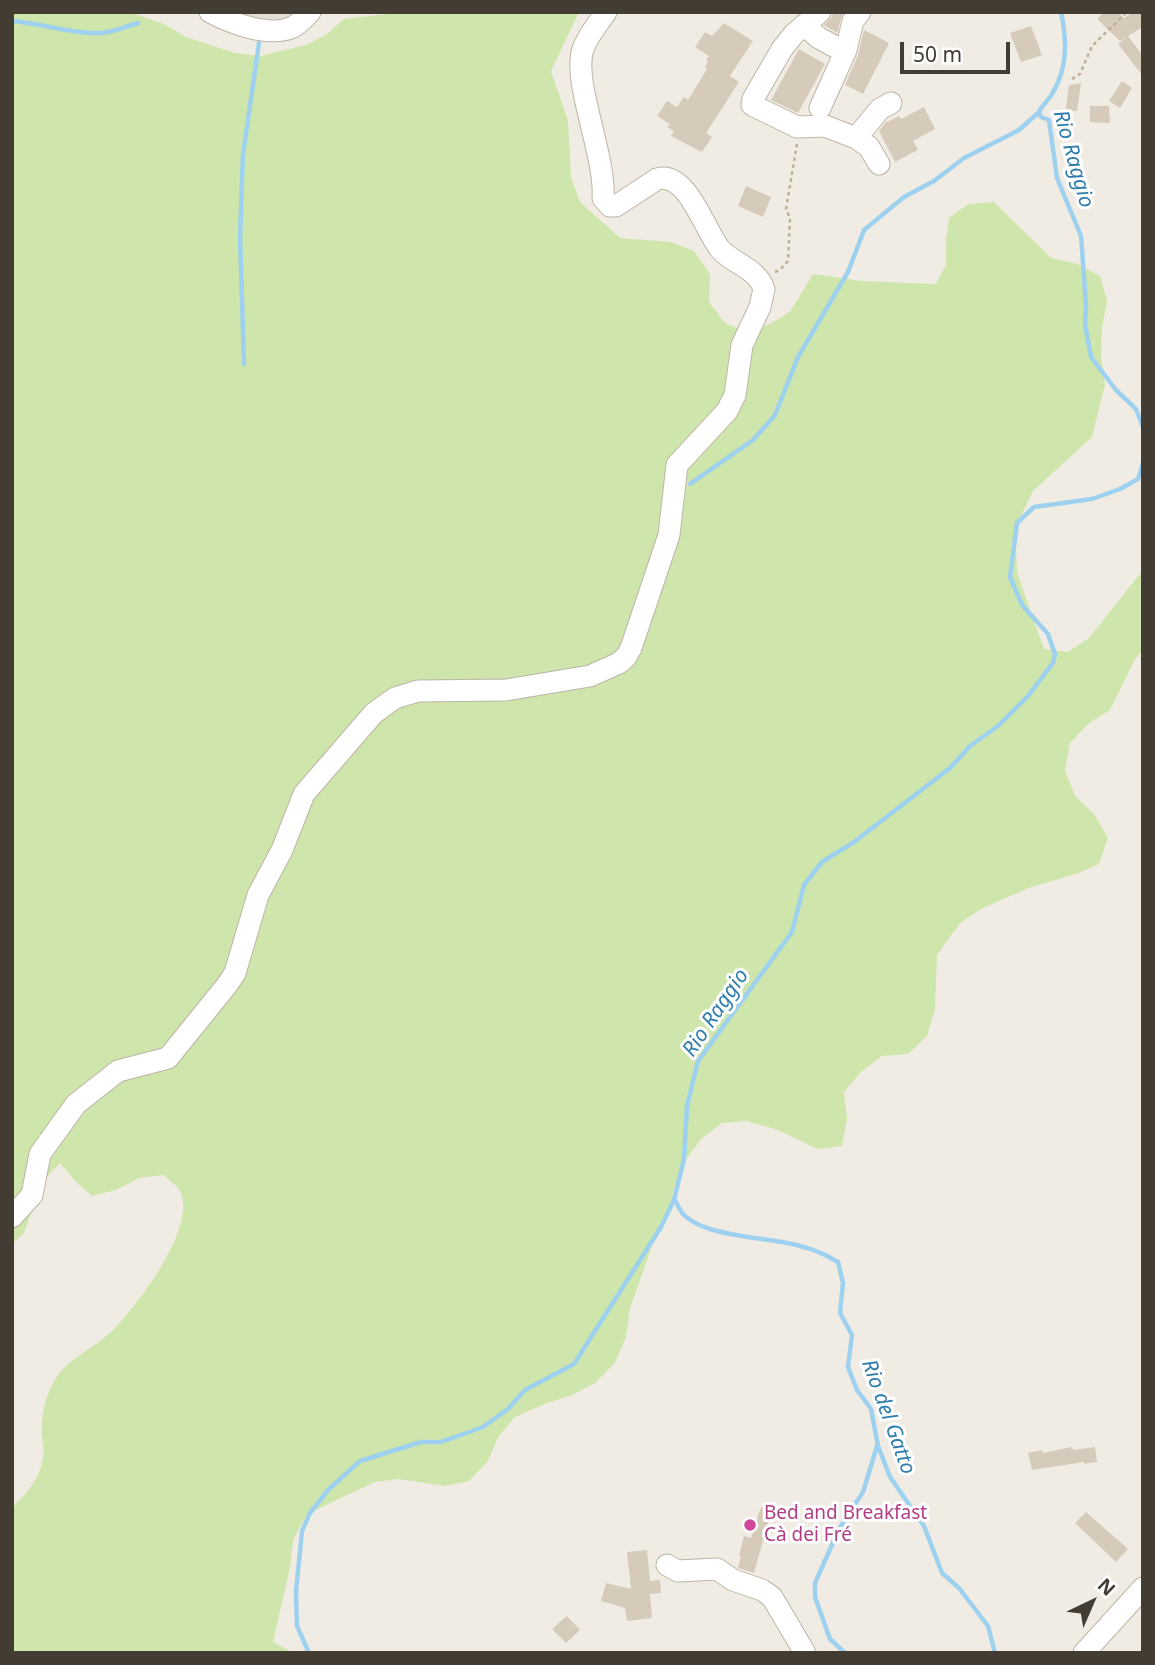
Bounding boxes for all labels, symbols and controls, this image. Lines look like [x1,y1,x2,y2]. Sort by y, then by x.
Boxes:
scale bar [903,28,1013,72]
text: 50 m [913,40,962,68]
water label: Rio Raggio [1047,107,1099,211]
water label: Rio Raggio [678,964,754,1062]
water label: Rio del Gatto [856,1356,920,1478]
place label: Bed and Breakfast Cà dei Fré [764,1503,927,1547]
marker: Bed and Breakfast Cà dei Fré [742,1517,758,1533]
north arrow [1057,1567,1127,1637]
text: N [1092,1572,1121,1602]

